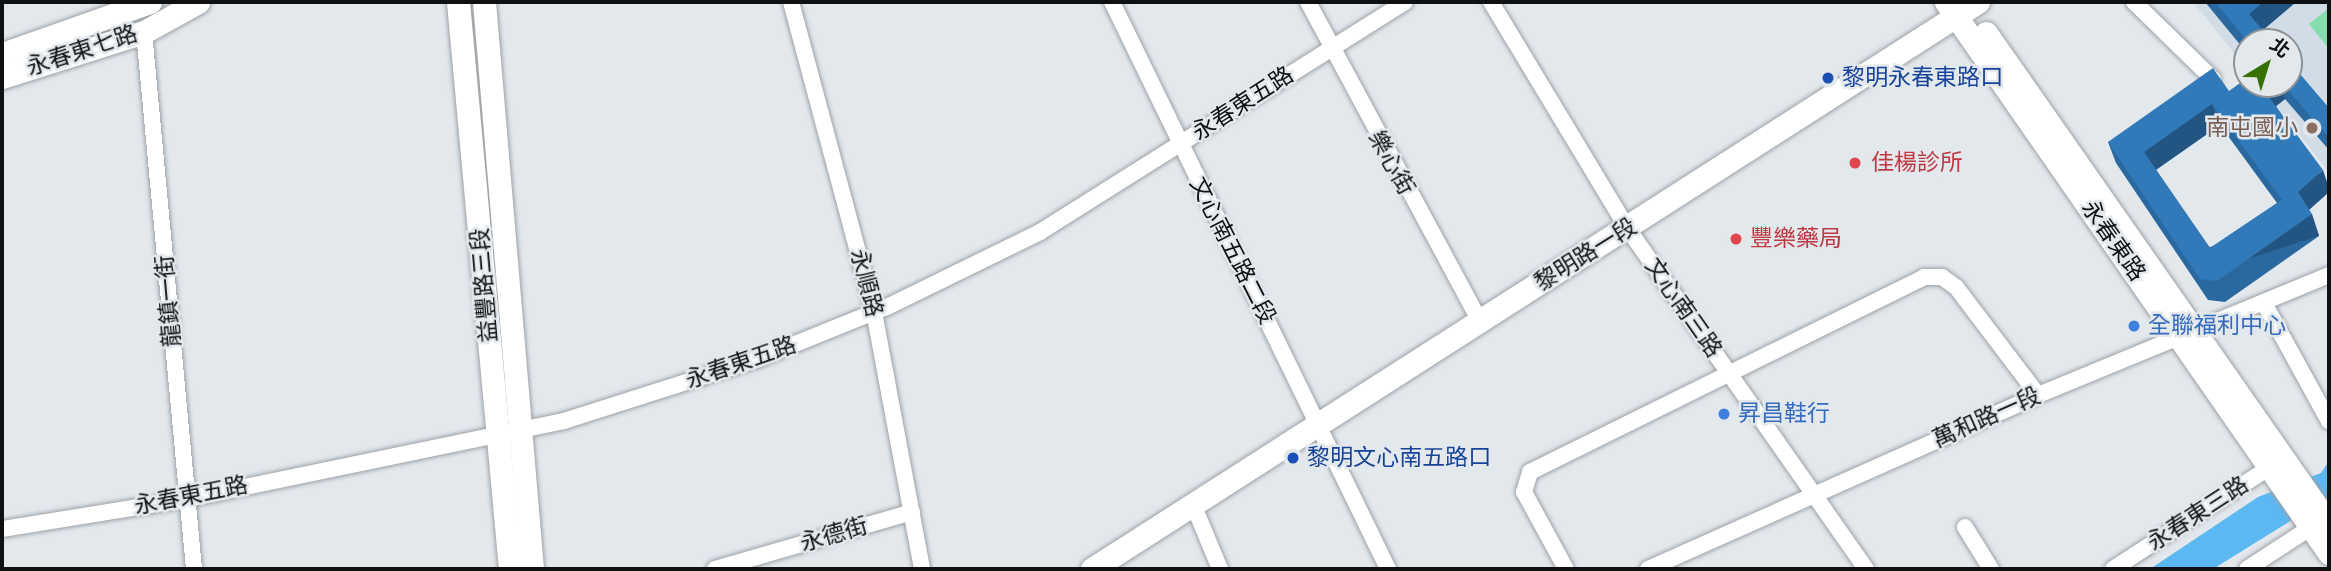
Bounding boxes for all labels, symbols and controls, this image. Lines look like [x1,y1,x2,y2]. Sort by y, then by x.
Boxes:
street label: 永春東七路 [23,20,141,82]
north arrow [2233,28,2303,98]
text: 北 [2264,32,2295,64]
street label: 永春東五路 [1187,61,1299,147]
place label: 黎明永春東路口 [1842,64,2003,92]
marker: 黎明永春東路口 [1820,70,1836,86]
place label: 南屯國小 [2206,114,2298,142]
marker: 南屯國小 [2304,120,2320,136]
street label: 樂心街 [1362,126,1420,200]
place label: 佳楊診所 [1871,149,1963,177]
marker: 佳楊診所 [1845,153,1865,173]
street label: 文心南五路二段 [1183,173,1281,329]
street label: 永春東路 [2075,195,2151,287]
street label: 黎明路一段 [1530,213,1642,297]
place label: 豐樂藥局 [1750,225,1842,253]
street label: 益豐路三段 [466,227,504,343]
marker: 豐樂藥局 [1728,231,1744,247]
street label: 永順路 [844,246,888,320]
street label: 文心南三路 [1639,253,1727,363]
street label: 龍鎮一街 [151,254,187,348]
place label: 全聯福利中心 [2148,312,2286,340]
marker: 全聯福利中心 [2126,318,2142,334]
street label: 永春東五路 [682,331,800,395]
street label: 萬和路一段 [1929,382,2045,454]
place label: 昇昌鞋行 [1738,400,1830,428]
marker: 昇昌鞋行 [1716,406,1732,422]
place label: 黎明文心南五路口 [1307,444,1491,472]
marker: 黎明文心南五路口 [1285,450,1301,466]
street label: 永春東五路 [132,471,250,521]
street label: 永春東三路 [2142,471,2254,557]
street label: 永德街 [797,512,871,558]

